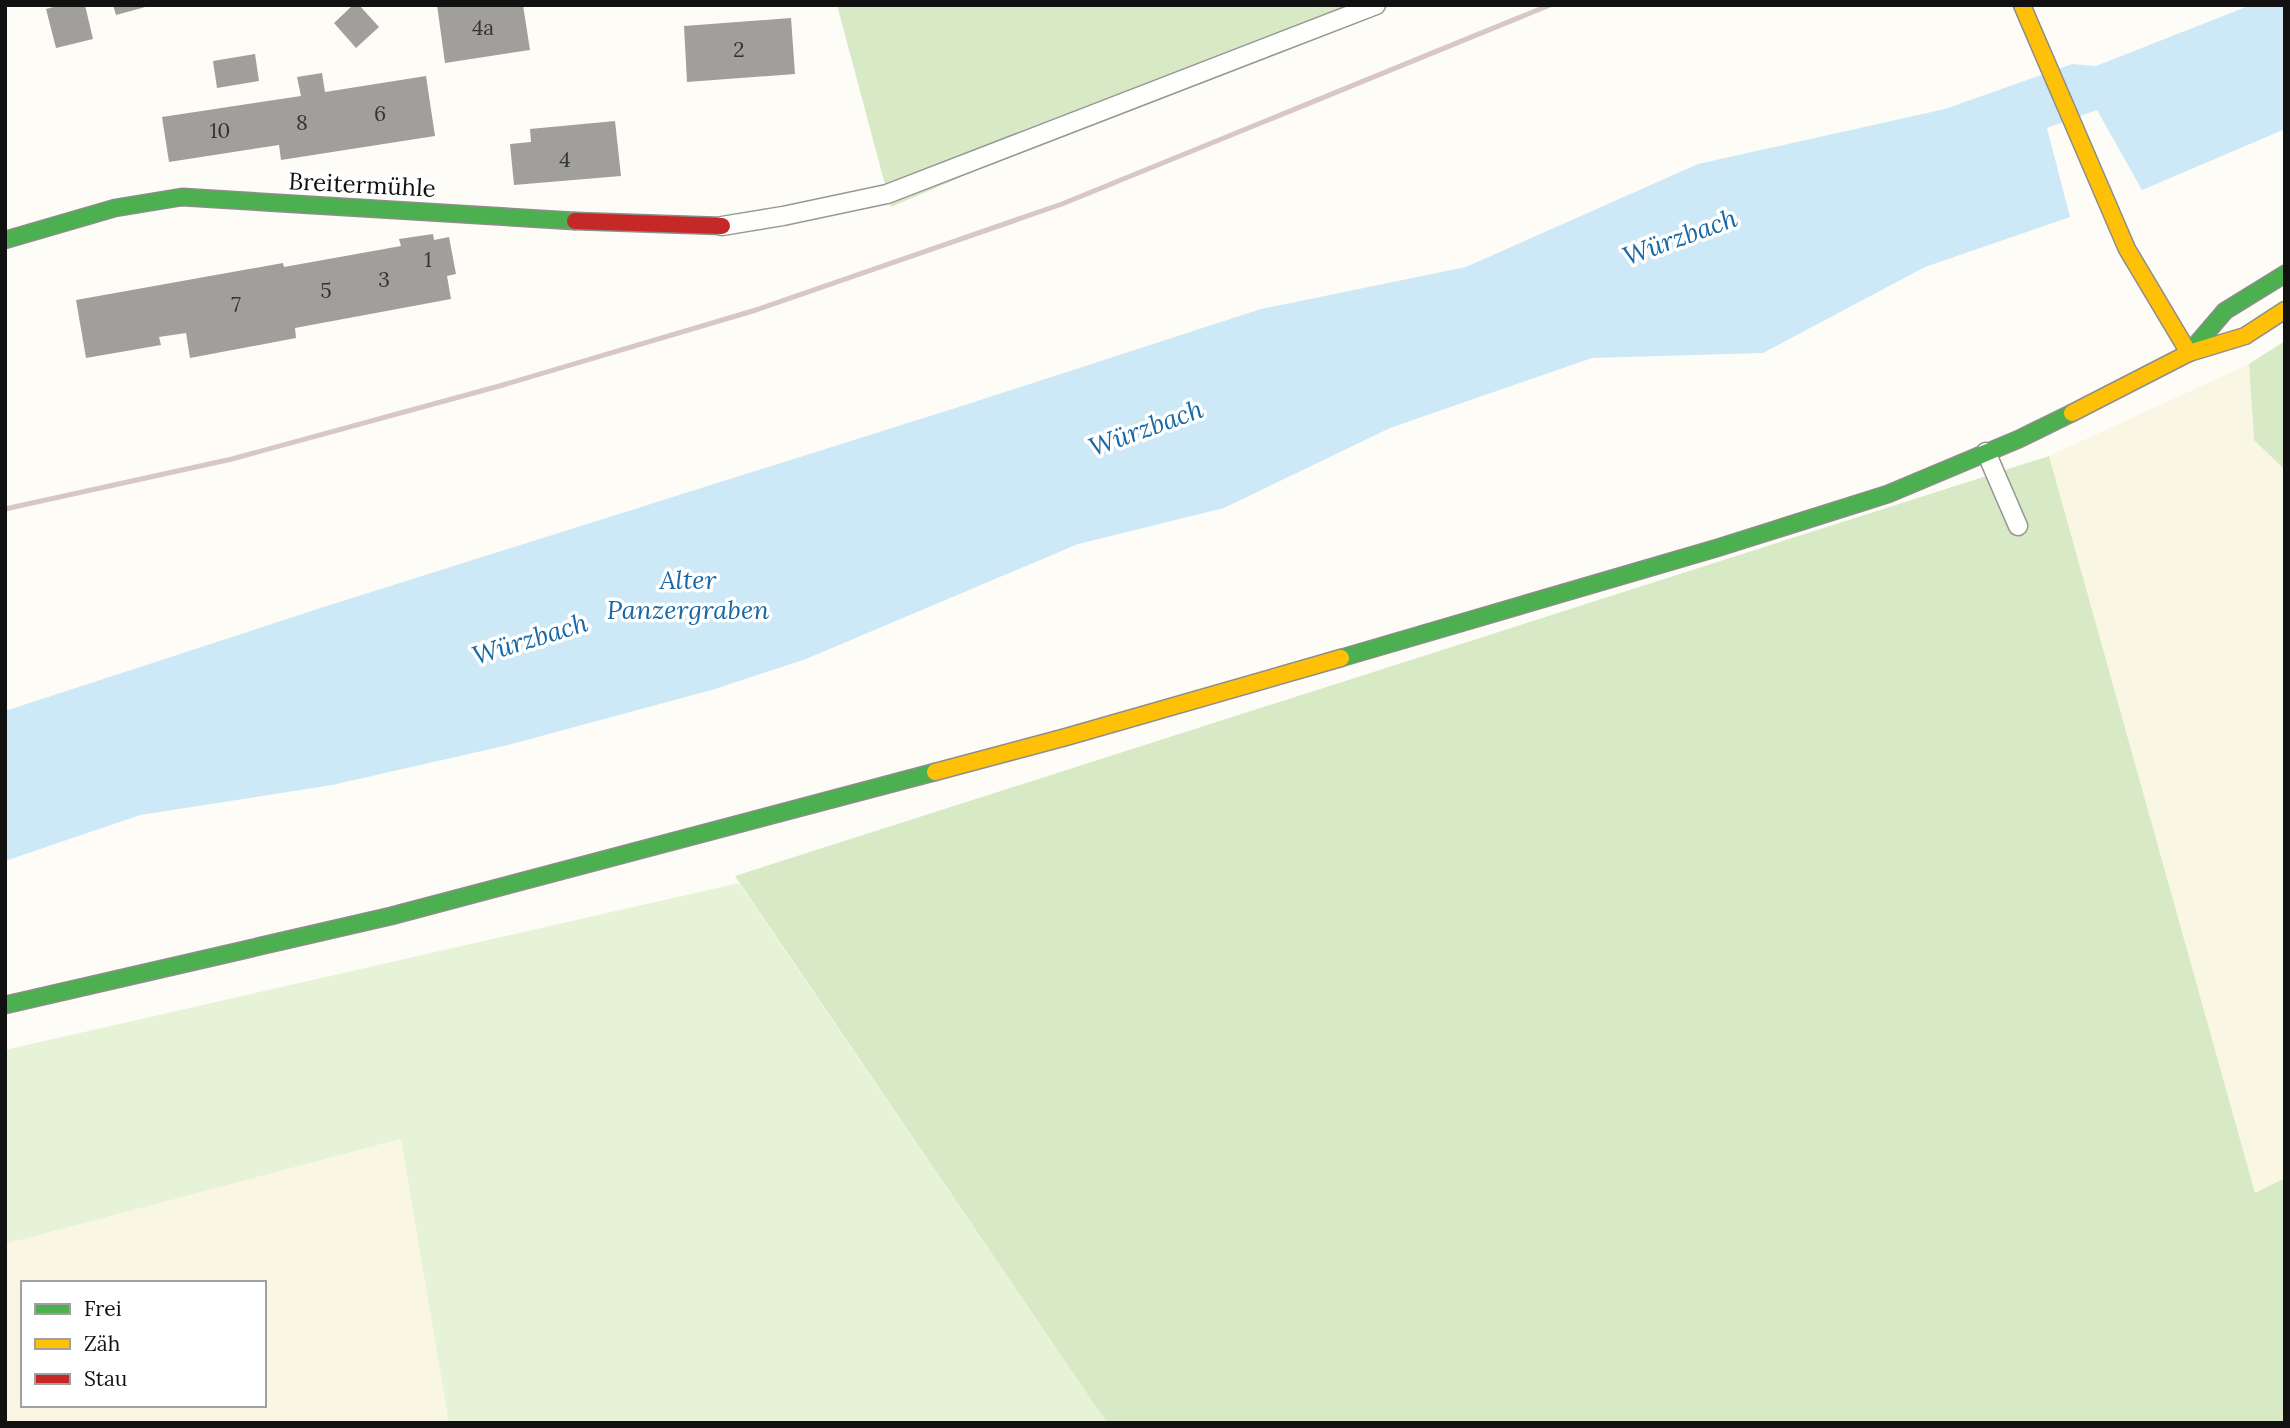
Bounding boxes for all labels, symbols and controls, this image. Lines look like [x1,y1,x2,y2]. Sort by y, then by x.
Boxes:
house number: 4a [472,14,494,41]
house number: 2 [733,36,745,63]
house number: 6 [374,100,386,127]
house number: 8 [296,109,308,136]
house number: 10 [210,117,230,144]
house number: 4 [559,146,571,173]
street label: Breitermühle [288,165,436,204]
water label: Würzbach [1618,201,1742,272]
house number: 1 [424,246,432,273]
house number: 3 [378,266,390,293]
house number: 5 [320,277,332,304]
house number: 7 [231,291,241,318]
water label: Würzbach [1084,392,1208,463]
water label: Alter Panzergraben [607,563,769,626]
water label: Würzbach [468,605,592,672]
legend [21,1281,266,1407]
text: Frei [84,1295,122,1322]
text: Zäh [84,1330,120,1357]
text: Stau [84,1365,127,1392]

